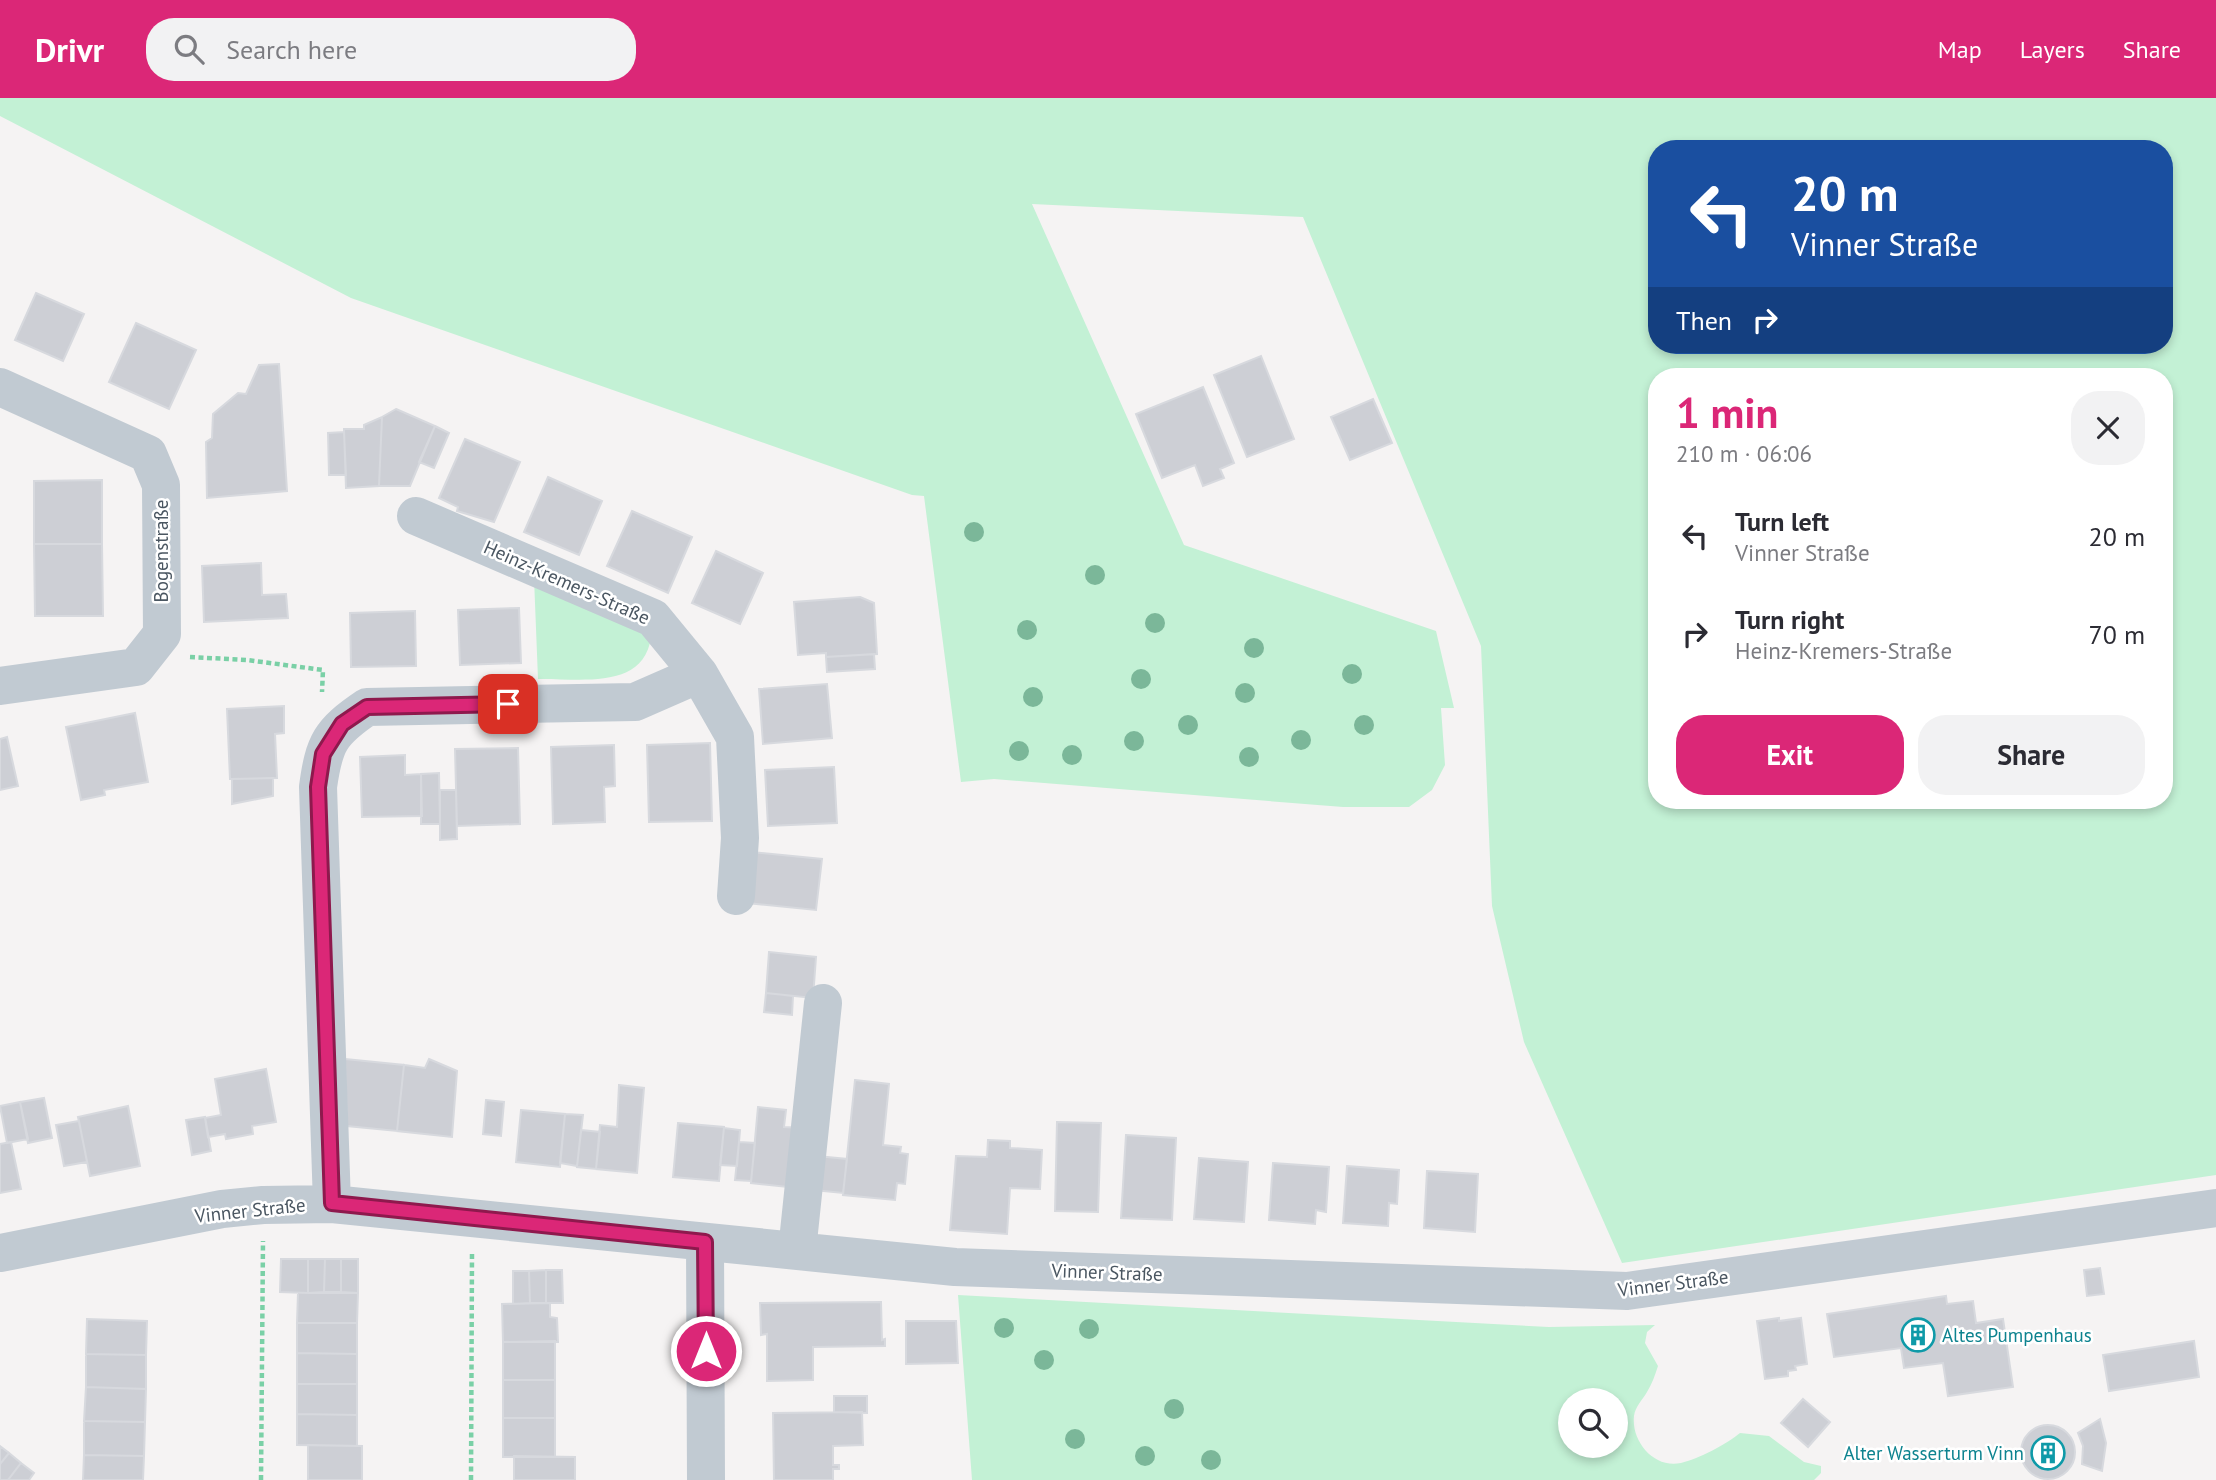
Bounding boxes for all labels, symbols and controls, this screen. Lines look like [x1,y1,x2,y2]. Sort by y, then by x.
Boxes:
search box [146,18,636,81]
text: Drivr [35,28,104,71]
icon: search [170,30,208,68]
text: Search here [226,33,357,66]
text: Map [1938,34,1982,65]
text: Layers [2020,34,2085,65]
text: Share [2123,34,2181,65]
text: 20 m [1791,161,1898,225]
icon: left [1676,168,1767,259]
text: Vinner Straße [1791,223,1978,265]
icon: right [1746,301,1784,339]
text: Then [1676,304,1732,337]
text: 1 min [1676,385,1778,440]
button: close [2071,391,2145,465]
text: 210 m · 06:06 [1676,439,1812,468]
street label: Bogenstraße [149,500,173,602]
text: Turn left [1735,505,1829,538]
icon: left [1676,517,1714,555]
text: 20 m [2089,520,2145,553]
street label: Heinz-Kremers-Straße [480,535,654,629]
text: Vinner Straße [1735,538,1870,567]
text: Turn right [1735,603,1844,636]
icon: right [1676,615,1714,653]
text: 70 m [2089,618,2145,651]
text: Heinz-Kremers-Straße [1735,636,1952,665]
pin [478,674,538,734]
icon: arrive [489,685,527,723]
button: Exit [1676,715,1904,795]
button: Share [1918,715,2145,795]
street label: Vinner Straße [192,1192,307,1228]
street label: Vinner Straße [1050,1258,1163,1286]
street label: Vinner Straße [1615,1264,1730,1302]
position arrow [669,1314,743,1388]
building icon: Altes Pumpenhaus [1899,1316,1937,1354]
place label: Altes Pumpenhaus [1942,1323,2092,1347]
map controls [1558,1388,1628,1458]
button: search [1558,1388,1628,1458]
building icon: Alter Wasserturm Vinn [2029,1434,2067,1472]
place label: Alter Wasserturm Vinn [1843,1441,2024,1465]

